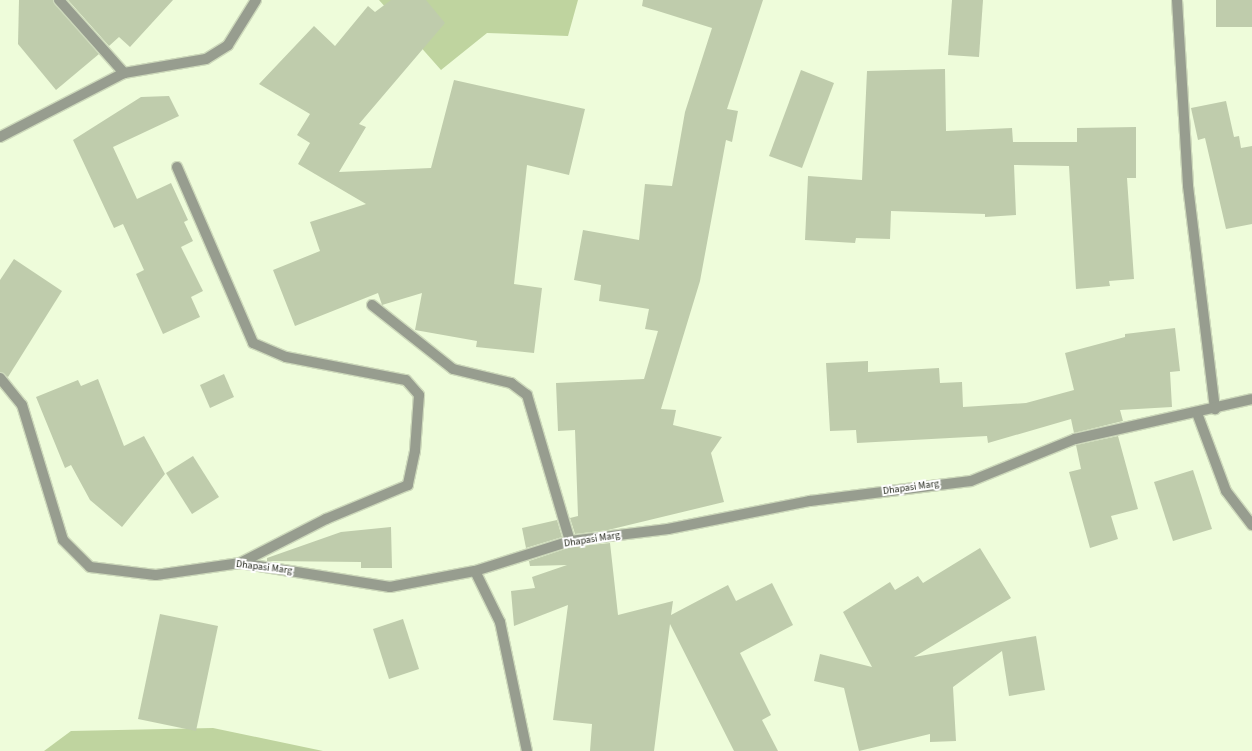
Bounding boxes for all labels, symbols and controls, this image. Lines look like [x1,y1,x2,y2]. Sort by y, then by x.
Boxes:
street label: Dhapasi Marg [882,478,940,498]
street label: Dhapasi Marg [563,530,621,550]
street label: Dhapasi Marg [235,559,293,577]

